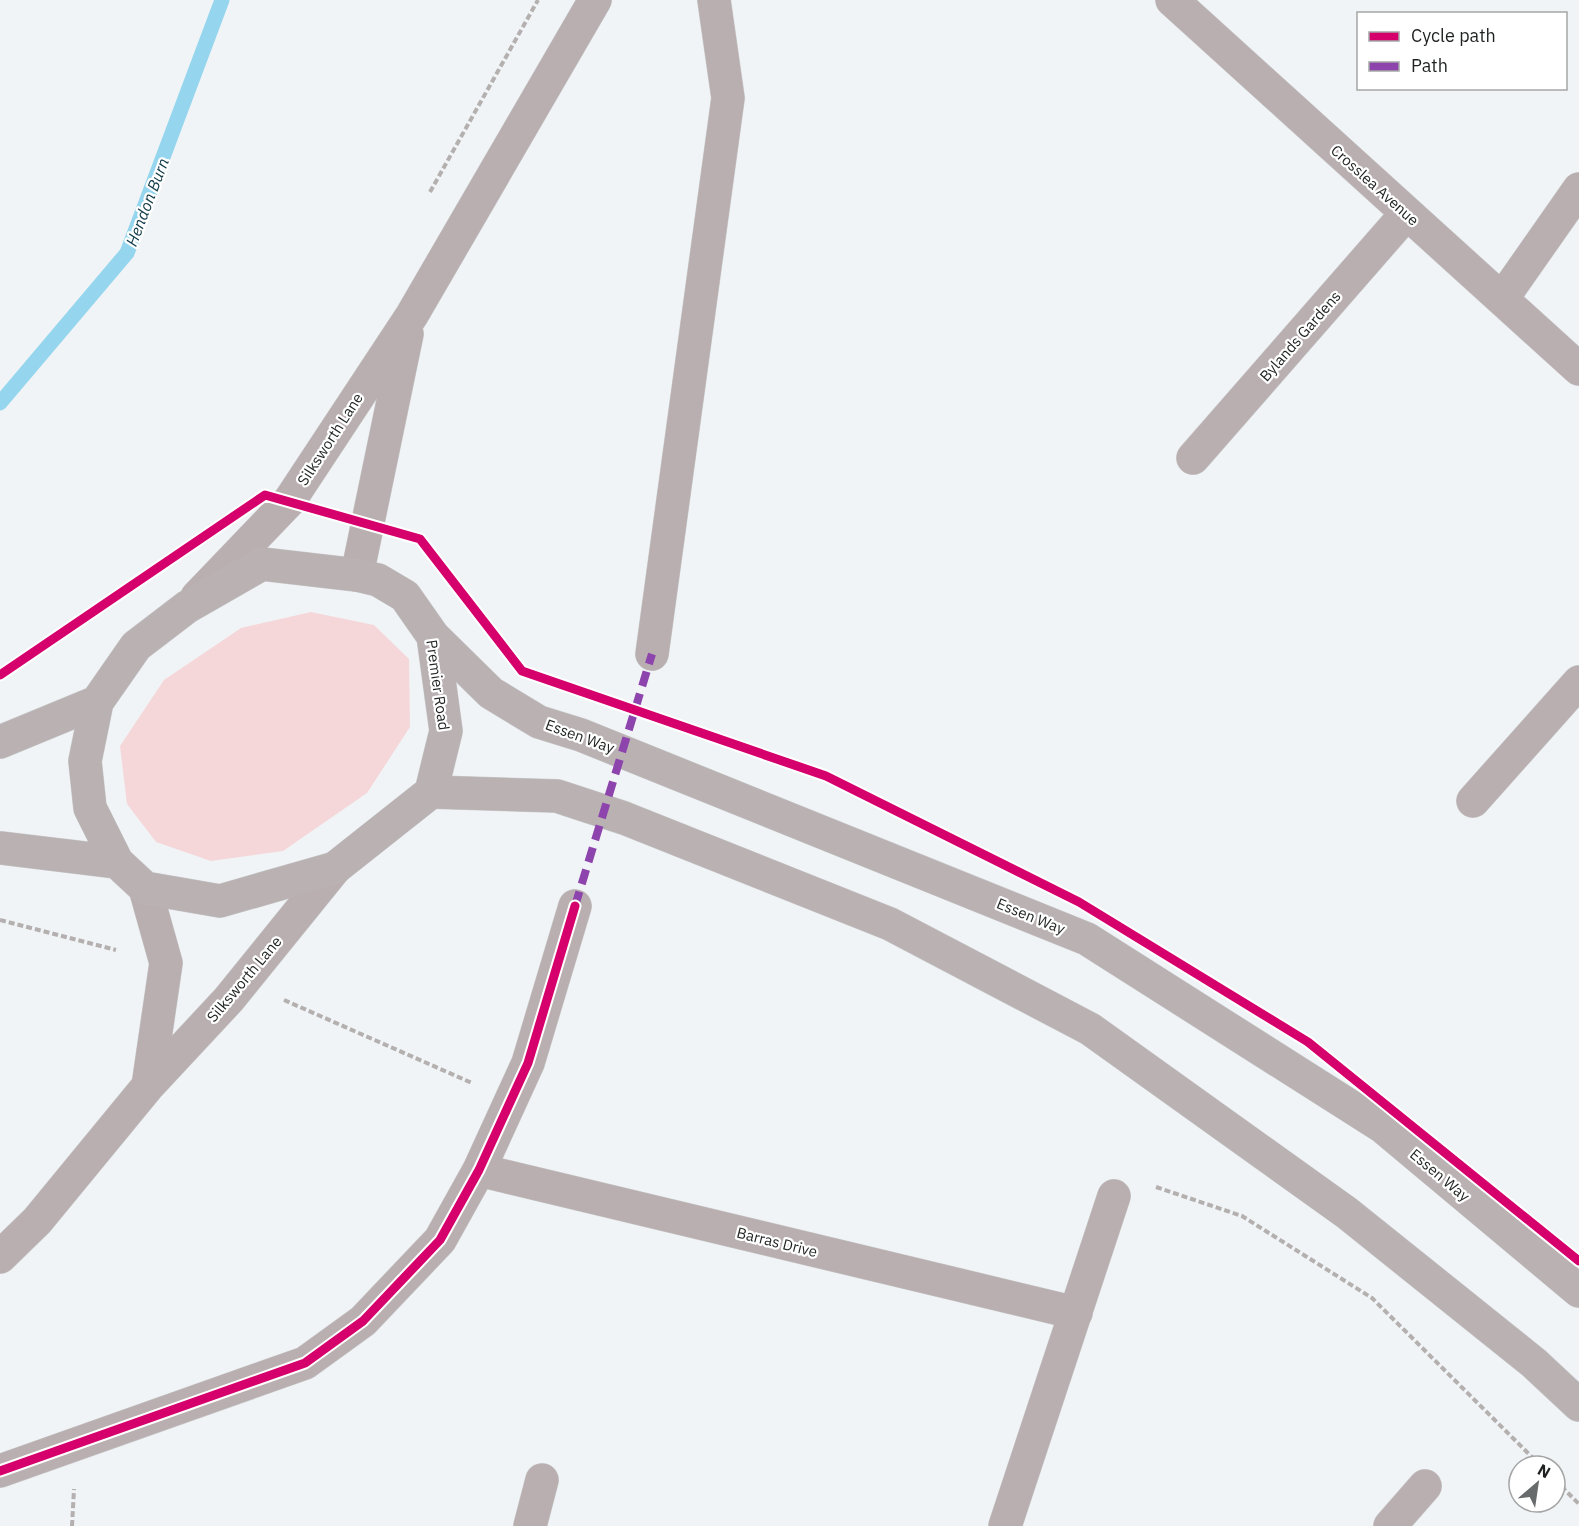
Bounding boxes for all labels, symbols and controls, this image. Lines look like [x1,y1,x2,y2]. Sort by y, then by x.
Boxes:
legend [1357,12,1567,90]
text: Cycle path [1411,24,1496,47]
text: Path [1411,54,1448,77]
street label: Crosslea Avenue [1327,141,1423,229]
water label: Hendon Burn [121,155,173,249]
street label: Bylands Gardens [1255,287,1345,385]
street label: Silksworth Lane [293,389,367,489]
street label: Premier Road [422,639,454,731]
street label: Essen Way [543,715,618,757]
street label: Essen Way [994,894,1069,939]
street label: Silksworth Lane [202,932,286,1026]
street label: Essen Way [1406,1145,1474,1206]
street label: Barras Drive [735,1223,819,1261]
north arrow [1507,1454,1567,1514]
text: N [1534,1459,1554,1482]

